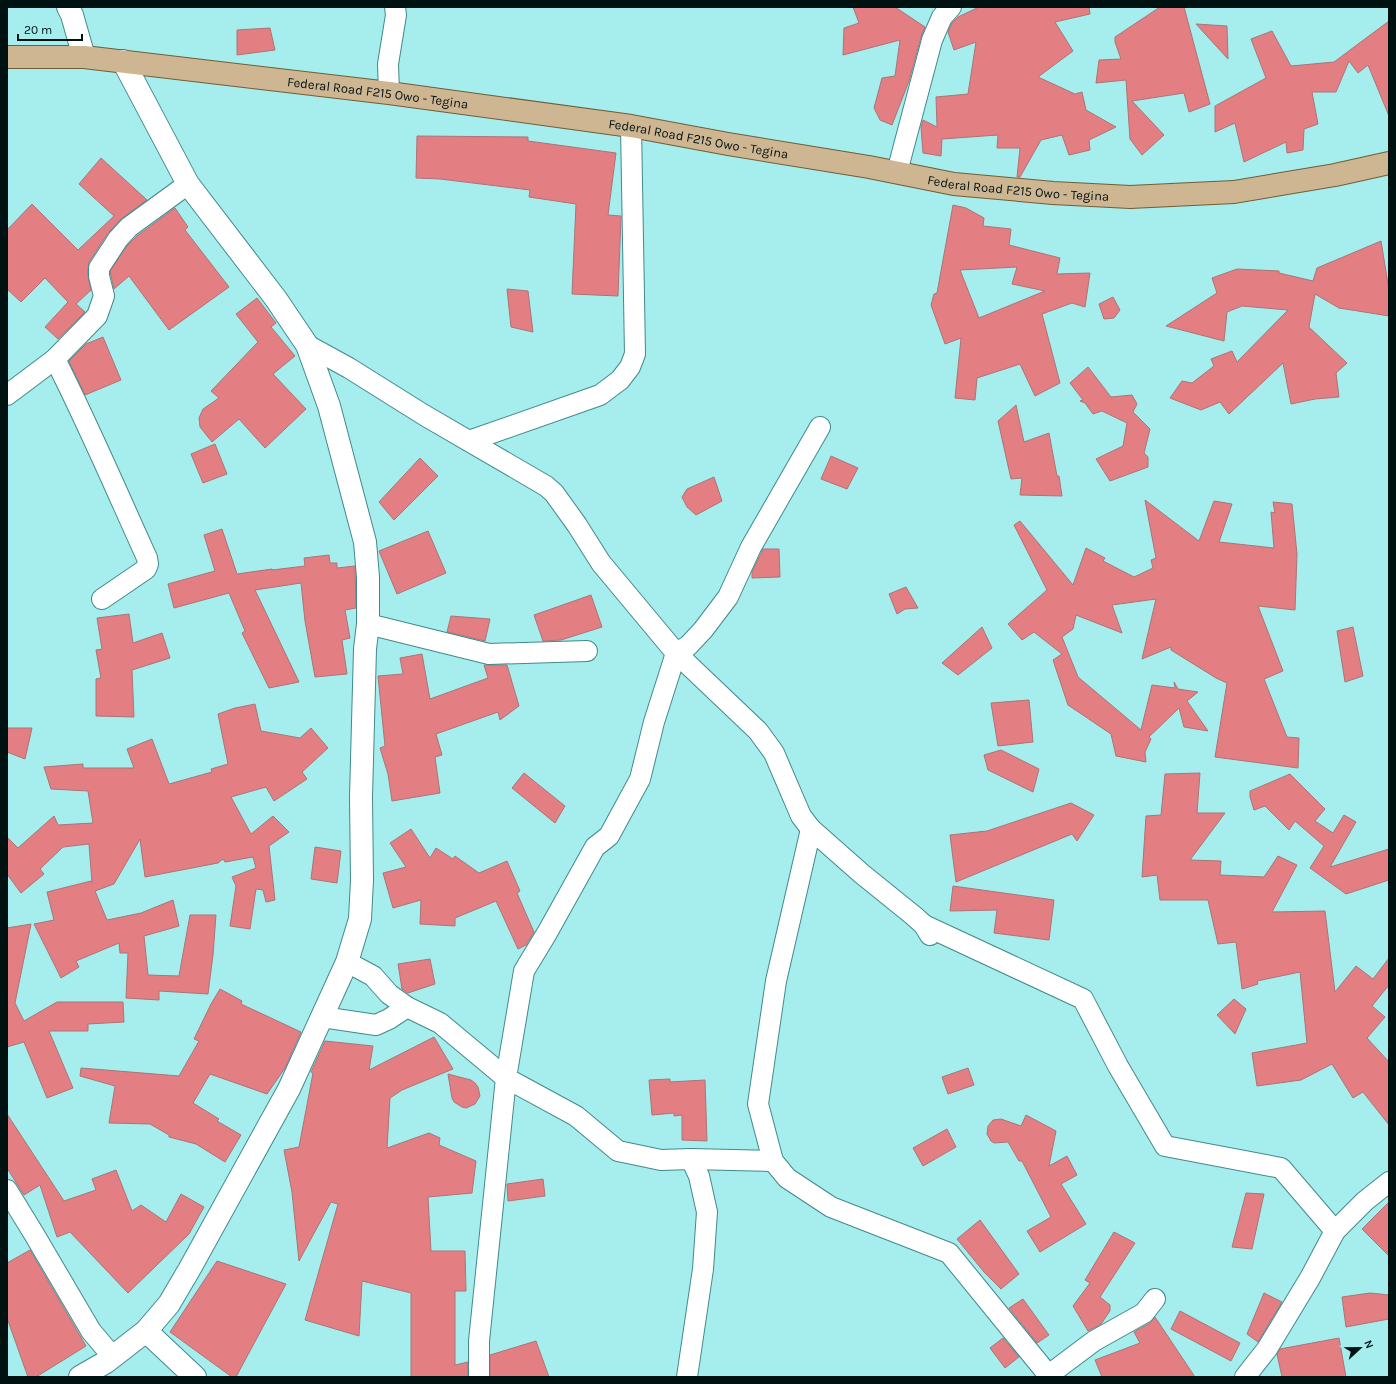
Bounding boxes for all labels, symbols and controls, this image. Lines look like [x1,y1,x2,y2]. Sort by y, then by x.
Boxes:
scale bar [18,16,82,42]
text: 20 m [24,23,52,37]
street label: Federal Road F215 Owo - Tegina [286,74,469,111]
street label: Federal Road F215 Owo - Tegina [608,116,790,161]
street label: Federal Road F215 Owo - Tegina [926,171,1110,203]
north arrow [1340,1328,1380,1368]
text: N [1361,1338,1376,1351]

